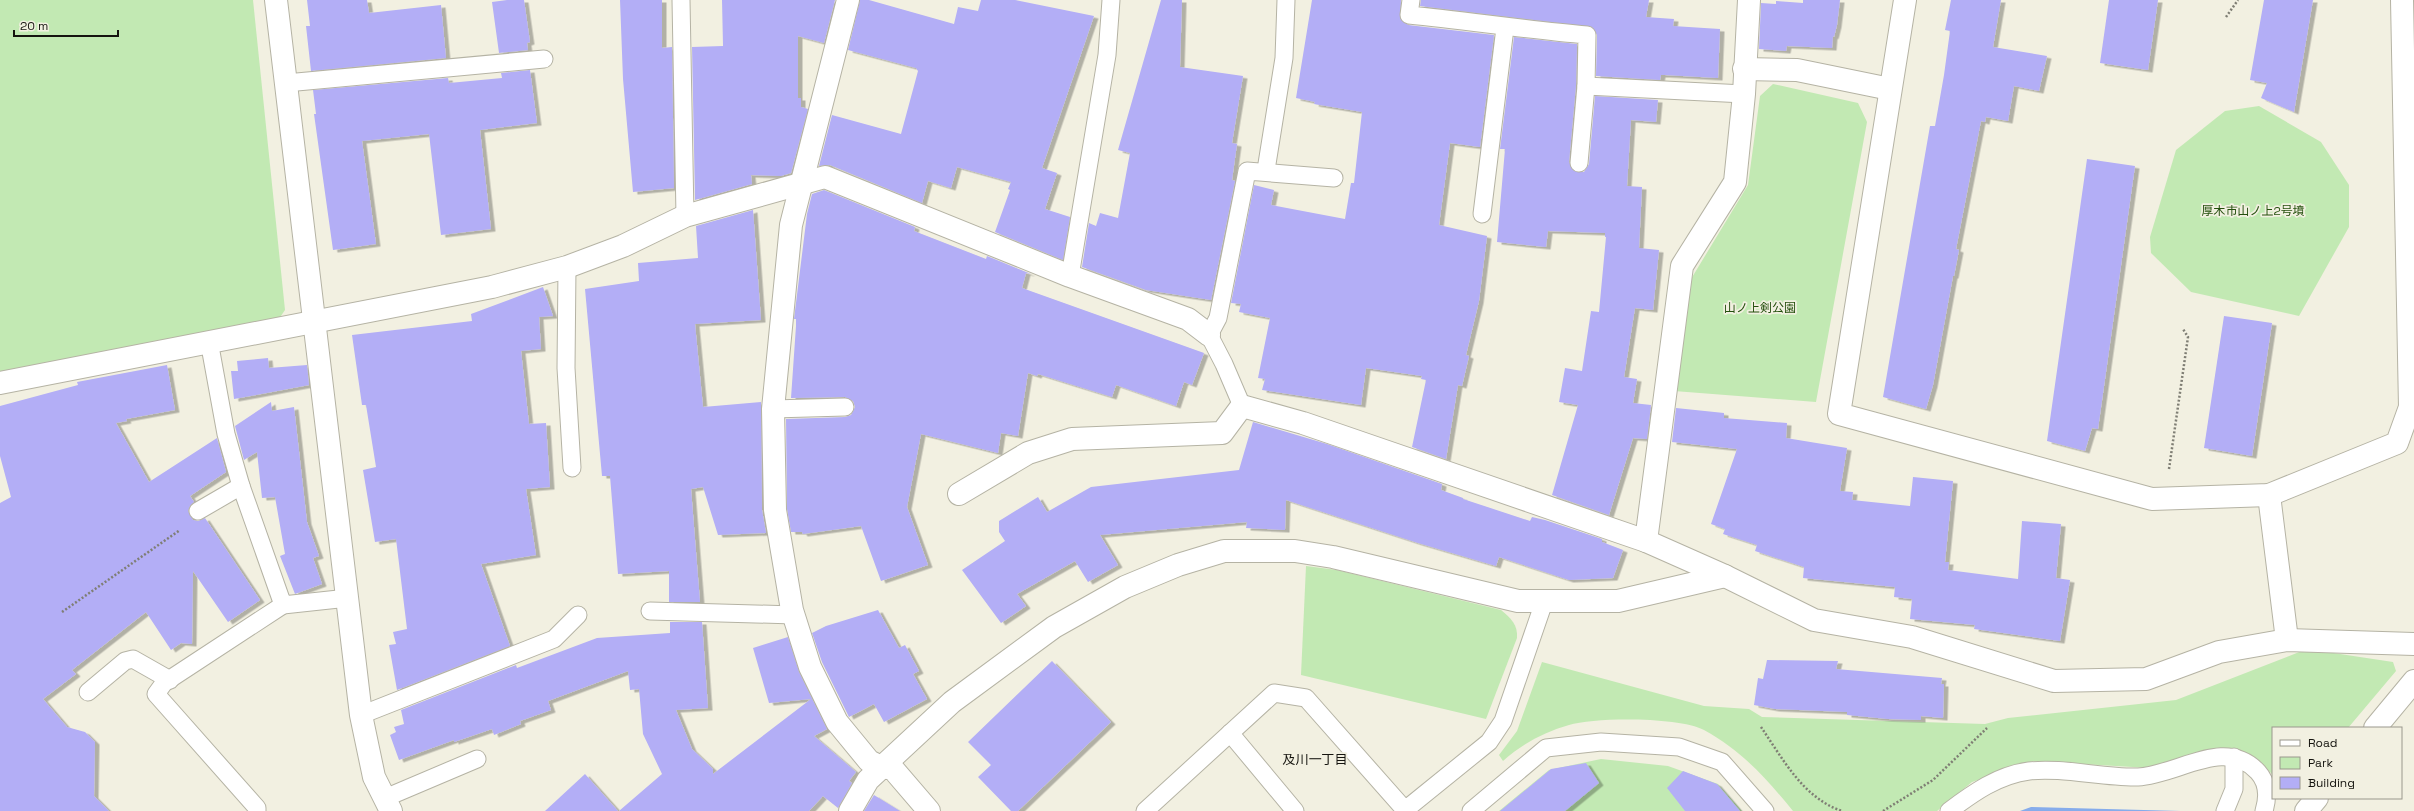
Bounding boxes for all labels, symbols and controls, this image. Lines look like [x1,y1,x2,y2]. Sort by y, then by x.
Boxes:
scale bar [14,12,118,38]
text: 20 m [20,18,48,34]
park label: 厚木市山ノ上2号墳 [2201,203,2305,219]
park label: 山ノ上剣公園 [1724,300,1796,316]
legend [2272,727,2402,799]
text: Road [2308,735,2337,751]
district label: 及川一丁目 [1282,751,1348,768]
text: Park [2308,755,2333,771]
text: Building [2308,775,2355,791]

